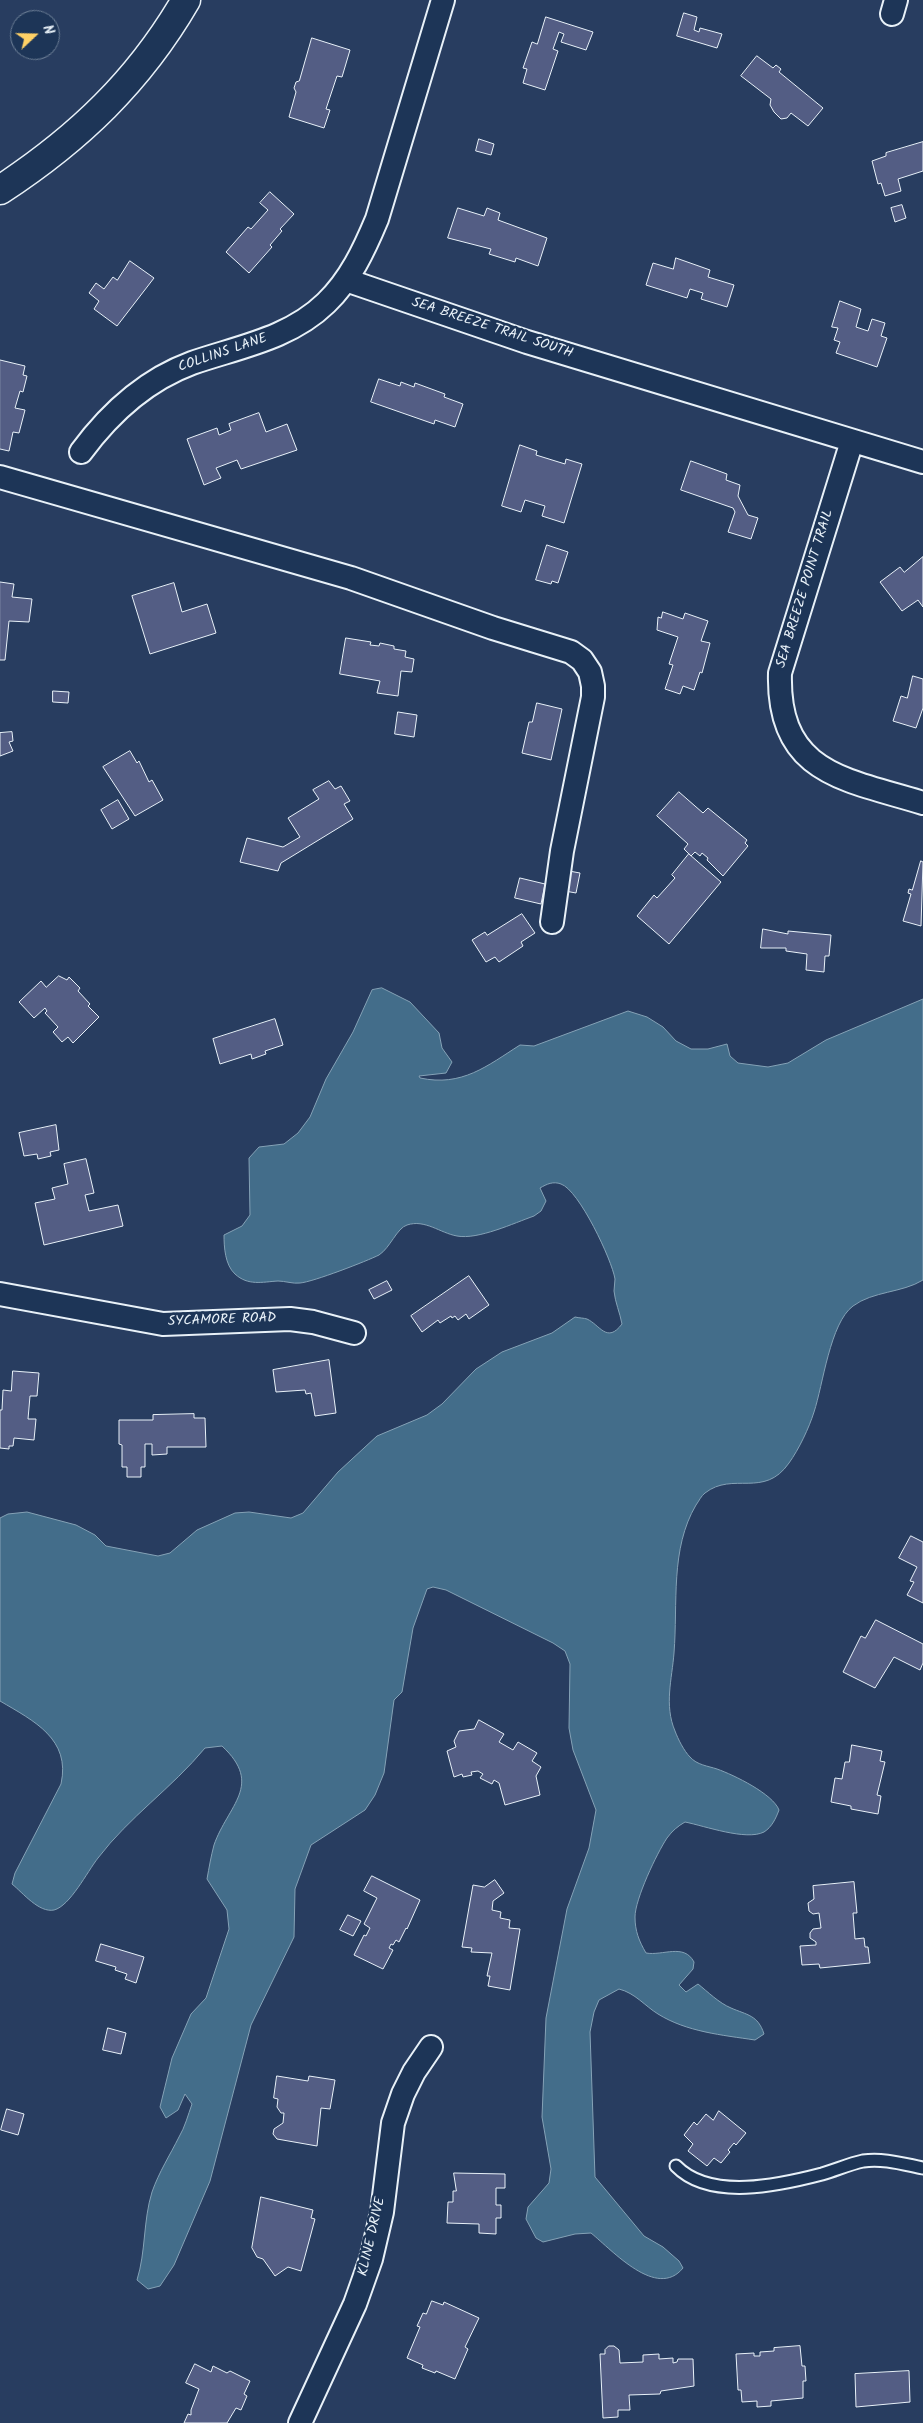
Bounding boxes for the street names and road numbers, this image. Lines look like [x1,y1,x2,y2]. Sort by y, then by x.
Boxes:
street label: SEA BREEZE TRAIL SOUTH [409,295,575,363]
street label: COLLINS LANE [176,331,270,377]
street label: SEA BREEZE POINT TRAIL [774,508,838,670]
street label: SYCAMORE ROAD [168,1311,276,1331]
street label: KLINE DRIVE [356,2196,390,2278]

